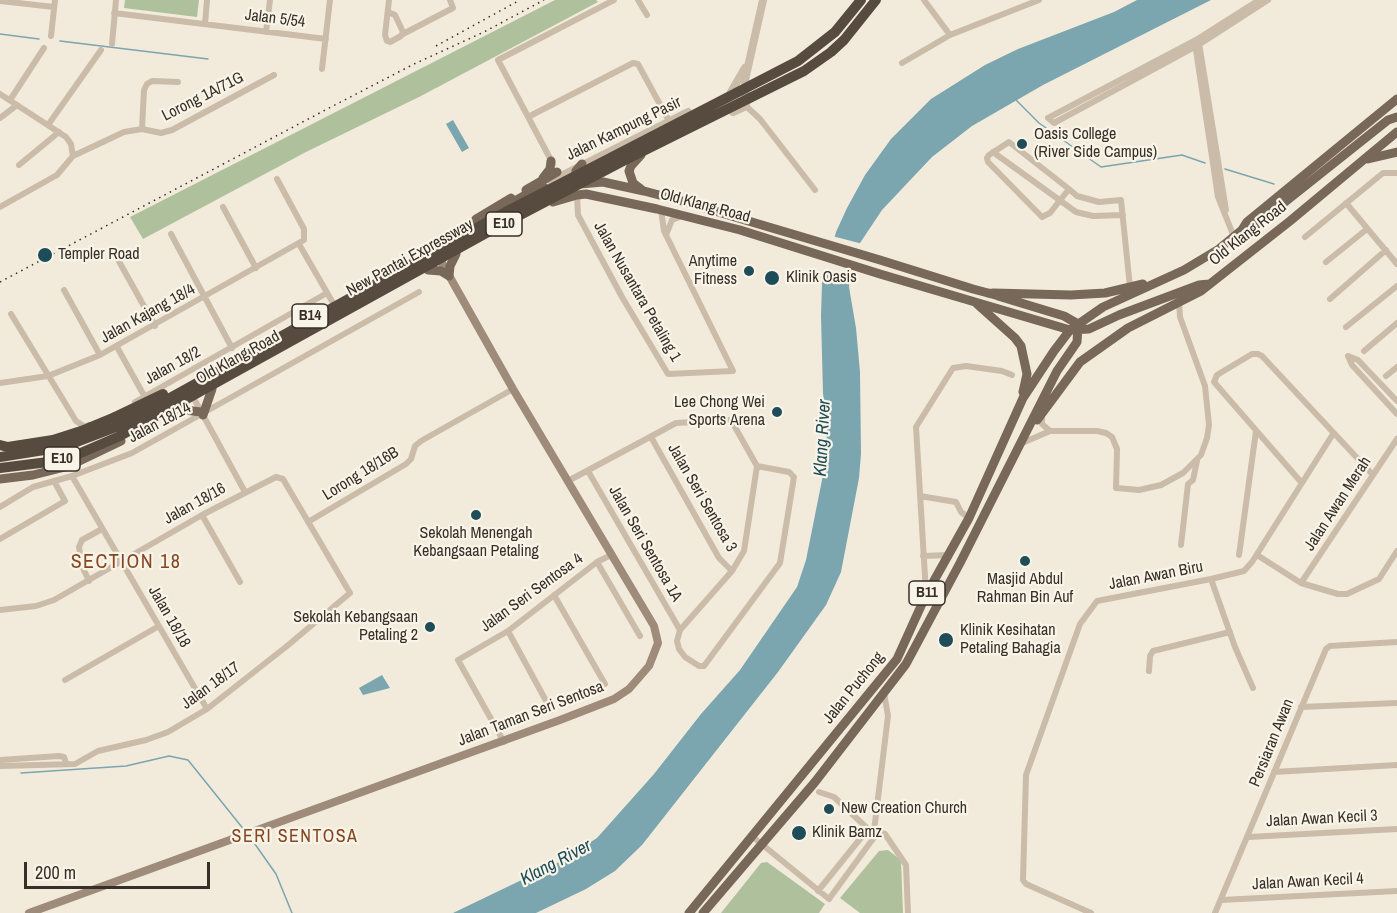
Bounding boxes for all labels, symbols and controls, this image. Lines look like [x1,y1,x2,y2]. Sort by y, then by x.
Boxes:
street label: Jalan 5/54 [244,6,306,32]
street label: Lorong 1A/71G [159,68,247,126]
street label: Jalan Kampung Pasir [563,93,685,165]
place label: Oasis College (River Side Campus) [1034,125,1157,163]
marker: Oasis College (River Side Campus) [1015,137,1029,151]
street label: Old Klang Road [658,185,752,227]
street label: Old Klang Road [1206,198,1290,270]
road number: E10 [486,212,522,236]
street label: New Pantai Expressway [343,215,477,301]
street label: Jalan Nusantara Petaling 1 [589,219,685,365]
place label: Templer Road [58,245,140,265]
marker: Templer Road [36,246,54,264]
place label: Anytime Fitness [689,252,737,290]
marker: Anytime Fitness [742,264,756,278]
place label: Klinik Oasis [786,268,857,288]
marker: Klinik Oasis [763,269,781,287]
street label: Jalan Kajang 18/4 [97,280,199,348]
road number: B14 [292,304,328,328]
street label: Old Klang Road [193,327,283,389]
street label: Jalan 18/2 [142,343,204,389]
place label: Lee Chong Wei Sports Arena [674,393,765,431]
street label: Jalan 18/14 [126,399,194,447]
water label: Klang River [810,399,836,477]
marker: Lee Chong Wei Sports Arena [770,405,784,419]
street label: Jalan Seri Sentosa 3 [663,440,741,556]
street label: Lorong 18/16B [319,443,403,505]
road number: E10 [44,447,80,471]
street label: Jalan Awan Merah [1300,453,1376,555]
street label: Jalan 18/16 [161,479,229,529]
street label: Jalan Seri Sentosa 1A [604,483,686,605]
marker: Sekolah Menengah Kebangsaan Petaling [469,508,483,522]
place label: Sekolah Menengah Kebangsaan Petaling [413,524,539,562]
street label: Jalan Seri Sentosa 4 [477,549,587,637]
district label: SECTION 18 [71,551,181,575]
marker: Masjid Abdul Rahman Bin Auf [1018,554,1032,568]
street label: Jalan Awan Biru [1107,557,1205,595]
place label: Masjid Abdul Rahman Bin Auf [977,570,1073,608]
road number: B11 [909,581,945,605]
street label: Jalan 18/18 [144,583,194,651]
place label: Sekolah Kebangsaan Petaling 2 [293,608,418,646]
marker: Sekolah Kebangsaan Petaling 2 [423,620,437,634]
place label: Klinik Kesihatan Petaling Bahagia [960,621,1061,659]
marker: Klinik Kesihatan Petaling Bahagia [937,631,955,649]
street label: Jalan Puchong [819,648,889,728]
street label: Jalan 18/17 [178,658,244,714]
street label: Jalan Taman Seri Sentosa [456,677,606,751]
street label: Persiaran Awan [1246,696,1298,790]
place label: New Creation Church [841,799,967,819]
marker: New Creation Church [822,802,836,816]
street label: Jalan Awan Kecil 3 [1266,806,1378,832]
place label: Klinik Bamz [812,823,882,843]
marker: Klinik Bamz [790,824,808,842]
district label: SERI SENTOSA [232,826,358,848]
water label: Klang River [517,835,595,891]
scale bar [27,850,213,888]
text: 200 m [35,860,76,885]
street label: Jalan Awan Kecil 4 [1252,869,1364,895]

